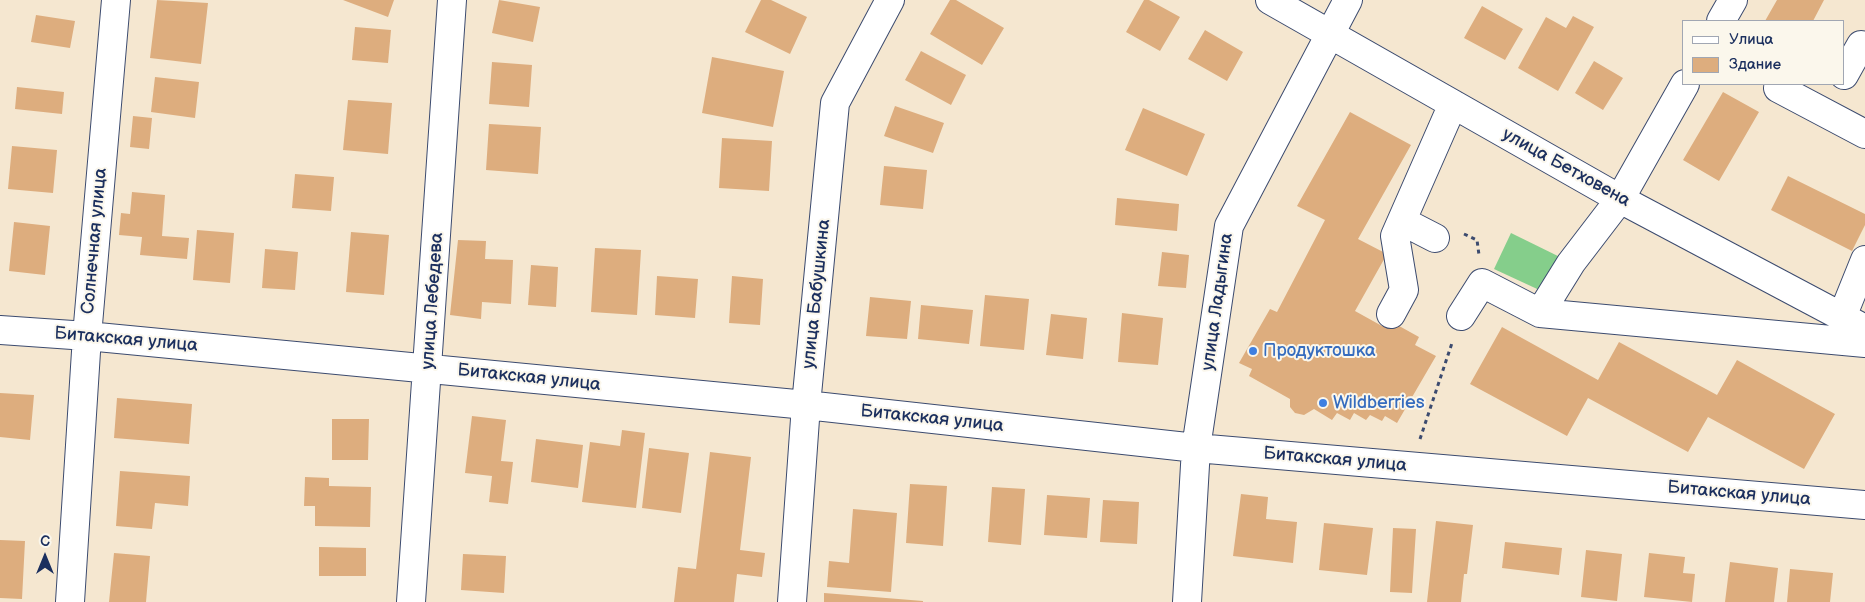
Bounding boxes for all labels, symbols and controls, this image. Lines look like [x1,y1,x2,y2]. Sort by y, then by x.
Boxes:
legend [1682,20,1845,85]
text: Улица [1729,30,1773,49]
text: Здание [1729,55,1781,74]
street label: улица Бетховена [1498,124,1634,212]
street label: Солнечная улица [78,167,112,315]
street label: улица Бабушкина [798,218,836,370]
street label: улица Лебедева [417,232,449,370]
street label: улица Ладыгина [1198,232,1238,372]
street label: Битакская улица [53,323,199,357]
place label: Продуктошка [1263,340,1376,362]
marker: Продуктошка [1247,345,1259,357]
street label: Битакская улица [456,360,602,396]
place label: Wildberries [1333,392,1425,414]
marker: Wildberries [1317,397,1329,409]
street label: Битакская улица [859,401,1005,437]
street label: Битакская улица [1262,443,1408,477]
street label: Битакская улица [1666,477,1812,511]
north arrow [20,532,70,582]
text: С [40,533,50,550]

